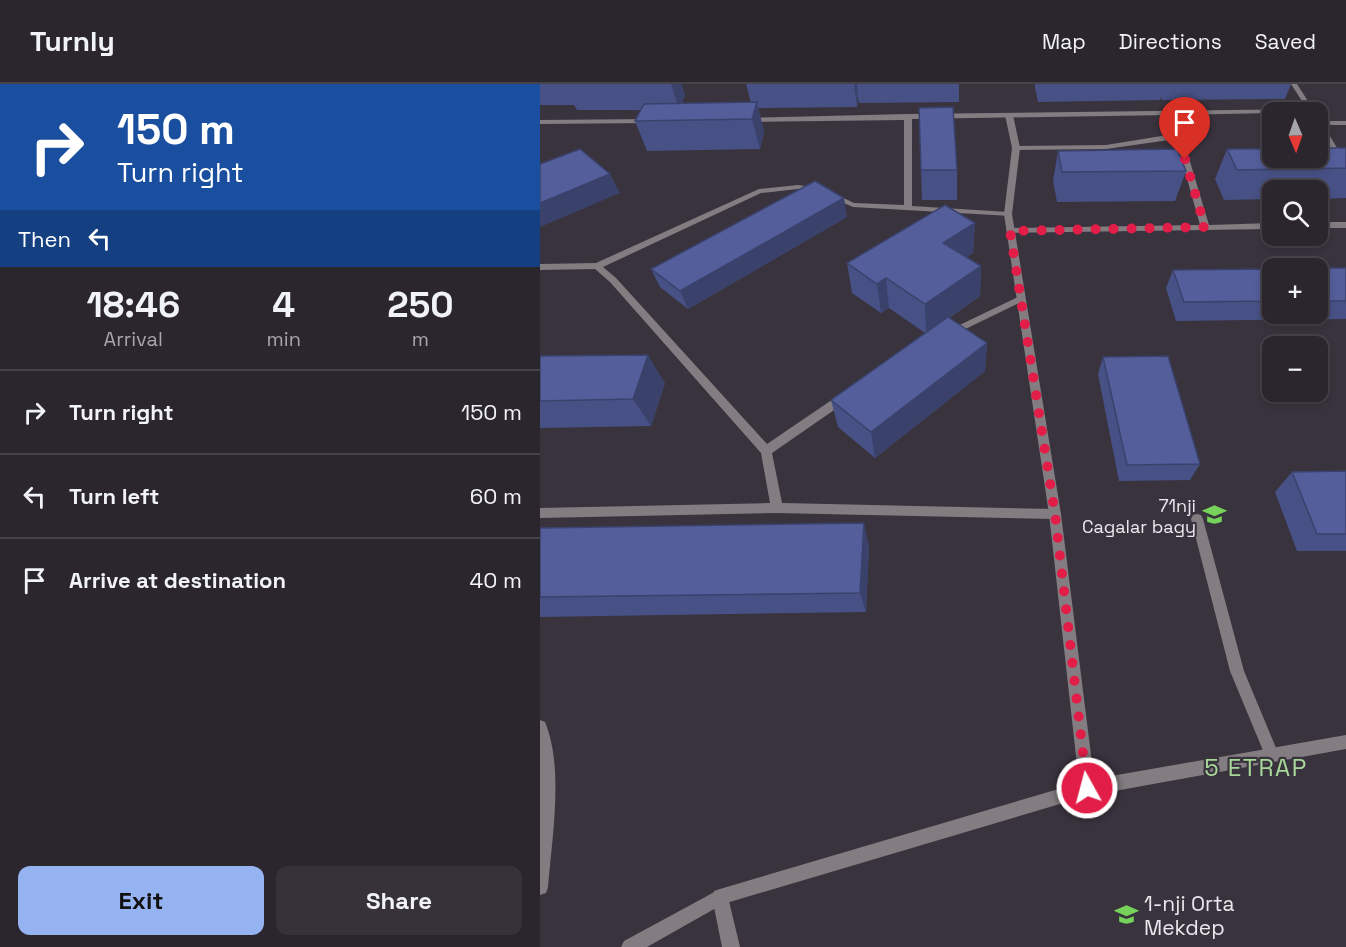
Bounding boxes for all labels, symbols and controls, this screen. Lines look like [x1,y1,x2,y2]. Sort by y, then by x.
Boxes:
text: Turnly [30,23,115,59]
text: Map [1042,28,1086,55]
text: Directions [1119,28,1222,55]
text: Saved [1255,28,1316,55]
pin [1159,97,1210,159]
north arrow [1262,102,1328,168]
map controls [1262,102,1328,402]
text: 150 m [117,103,235,156]
icon: arrive [1168,106,1201,139]
icon: right [18,108,96,186]
text: Turn right [117,155,244,190]
button: search [1262,180,1328,246]
icon: left [83,222,116,255]
text: Then [18,225,71,253]
button: + [1262,258,1328,324]
text: 18:46 [86,282,180,328]
text: 4 [272,282,295,328]
text: 250 [387,282,454,328]
text: Arrival [104,326,163,352]
text: min [267,326,301,352]
text: m [412,326,429,352]
button: − [1262,336,1328,402]
icon: right [18,396,51,429]
text: Turn right [69,398,174,426]
text: 150 m [461,398,522,426]
icon: left [18,480,51,513]
text: Turn left [69,482,159,510]
text: 60 m [470,482,522,510]
place label: 71nji Cagalar bagy [1082,494,1196,538]
school or university icon: 71nji Cagalar bagy [1201,502,1227,528]
icon: arrive [18,564,51,597]
text: Arrive at destination [69,566,286,594]
text: 40 m [470,566,522,594]
district label: 5 ETRAP [1204,752,1308,783]
position arrow [1055,756,1119,820]
button: Exit [18,866,264,935]
button: Share [276,866,522,935]
place label: 1-nji Orta Mekdep [1144,890,1235,941]
school or university icon: 1-nji Orta Mekdep [1113,902,1139,928]

